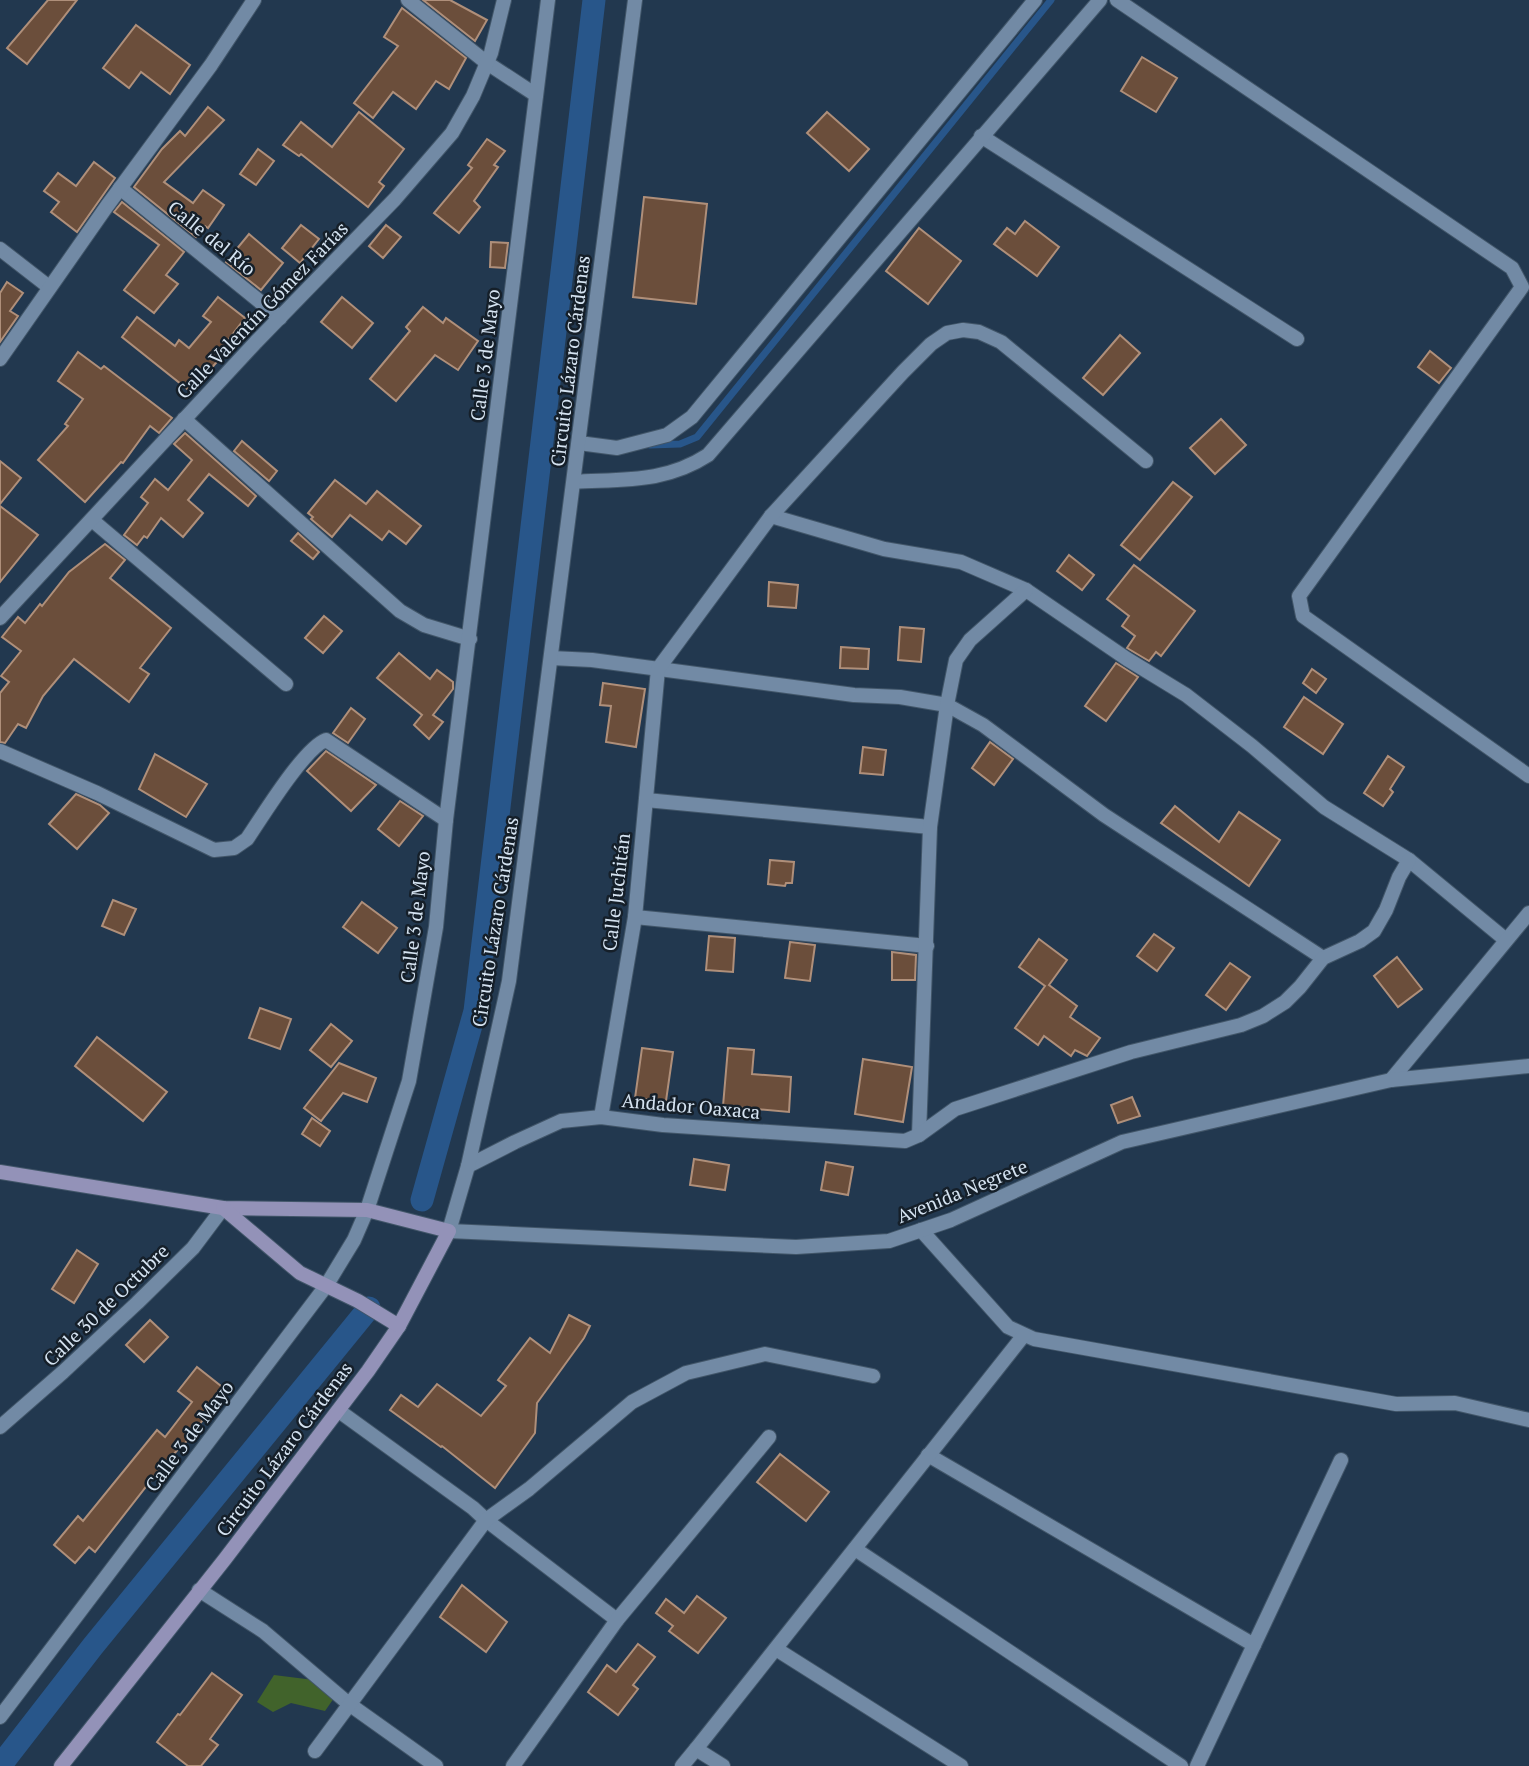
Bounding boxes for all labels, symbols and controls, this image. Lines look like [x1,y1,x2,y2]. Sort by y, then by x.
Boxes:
street label: Calle del Río [163,194,261,281]
street label: Calle Valentín Gómez Farías [170,216,353,404]
street label: Circuito Lázaro Cárdenas [544,254,595,468]
street label: Calle 3 de Mayo [464,288,505,422]
street label: Circuito Lázaro Cárdenas [466,815,523,1029]
street label: Calle Juchitán [596,832,635,952]
street label: Calle 3 de Mayo [394,850,435,984]
street label: Andador Oaxaca [621,1087,762,1124]
street label: Avenida Negrete [893,1153,1031,1228]
street label: Calle 30 de Octubre [38,1238,174,1371]
street label: Circuito Lázaro Cárdenas [210,1356,358,1541]
street label: Calle 3 de Mayo [139,1375,239,1496]

